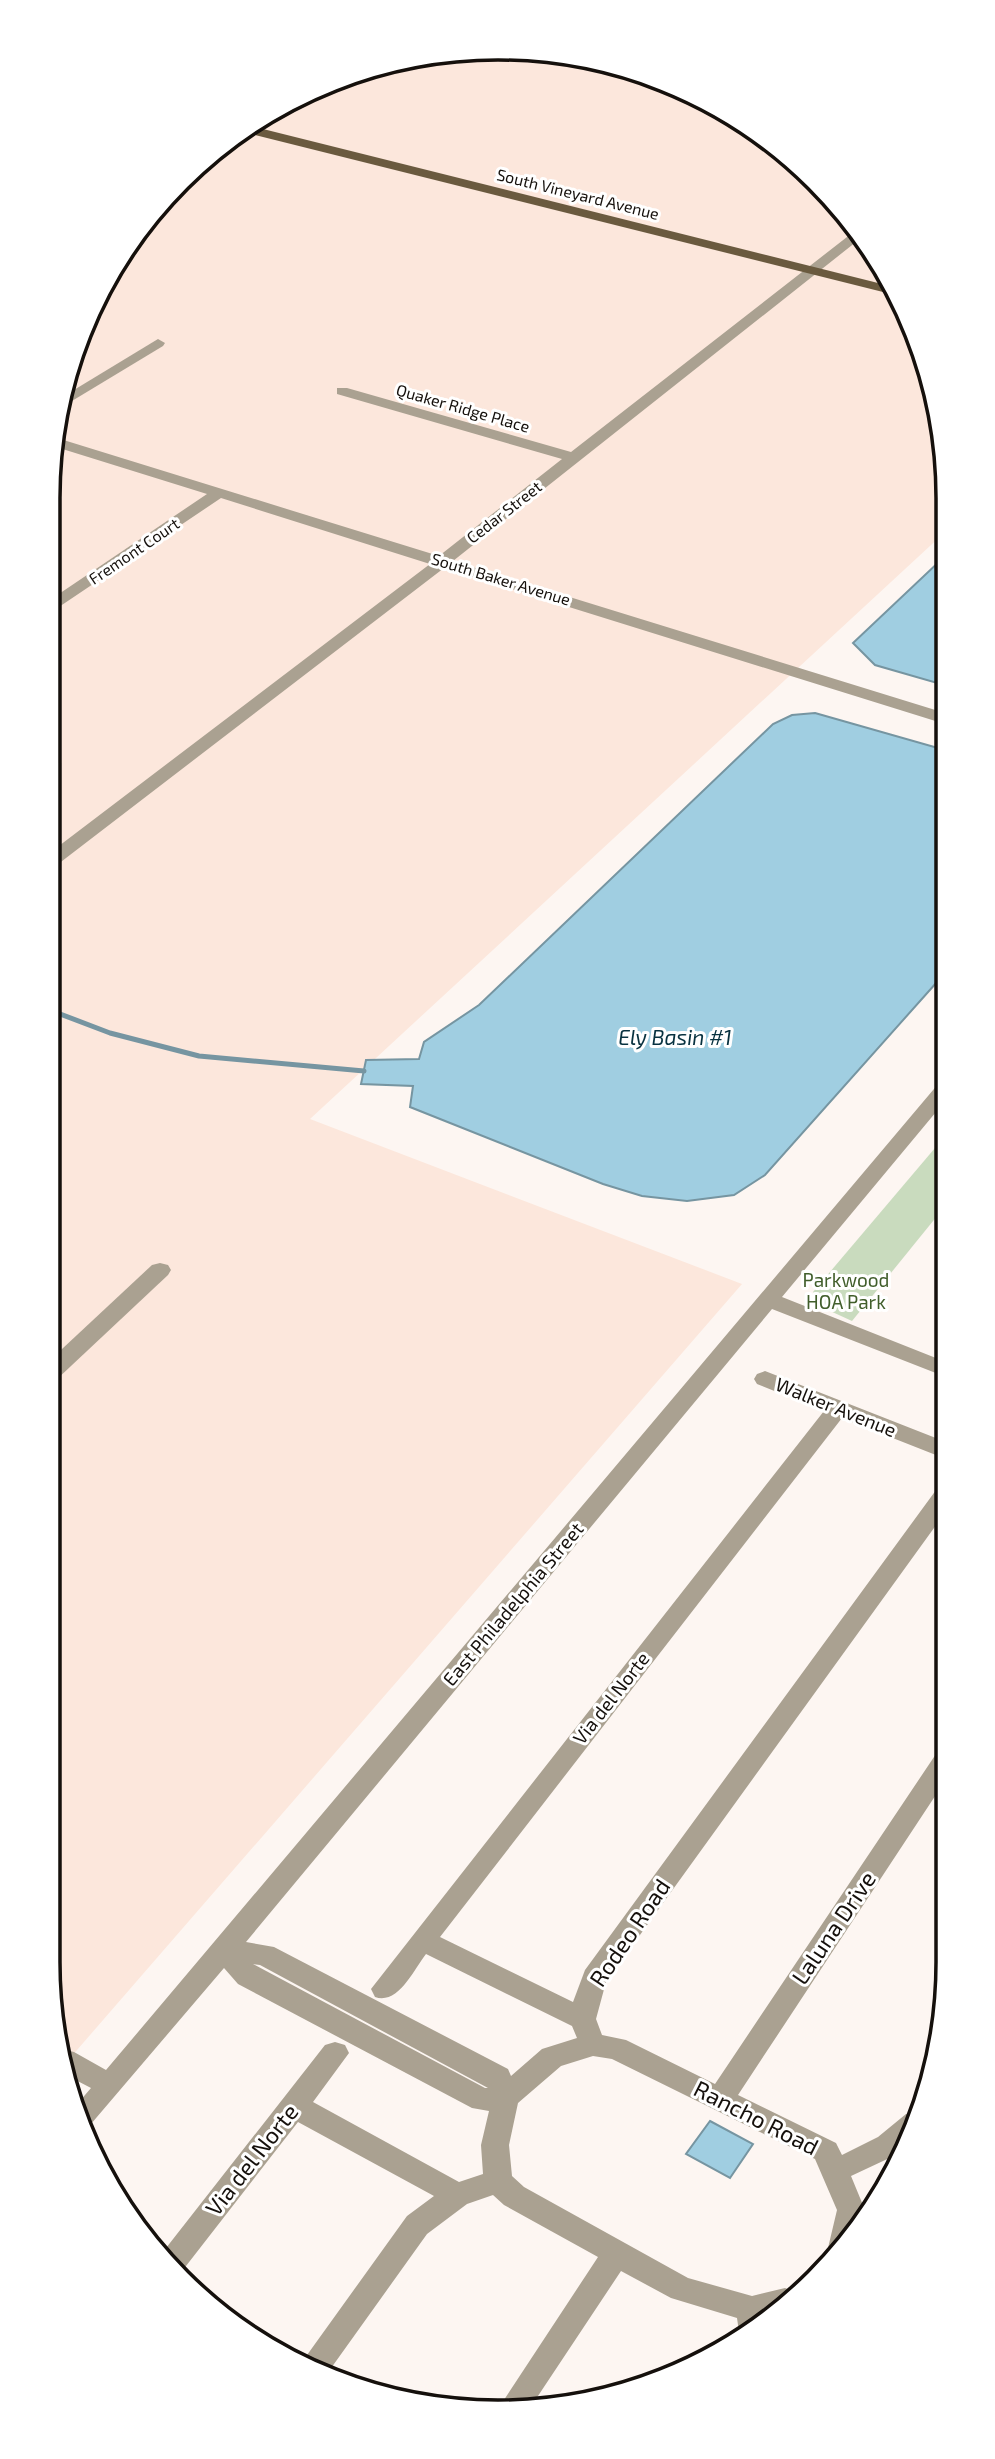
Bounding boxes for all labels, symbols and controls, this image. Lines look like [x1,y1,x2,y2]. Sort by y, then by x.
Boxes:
street label: South Vineyard Avenue [495,164,661,223]
street label: Quaker Ridge Place [394,379,532,437]
street label: Cedar Street [462,476,545,547]
street label: Fremont Court [85,513,183,588]
street label: South Baker Avenue [429,548,573,609]
water label: Ely Basin #1 [618,1024,732,1050]
park label: Parkwood HOA Park [803,1268,889,1313]
street label: Walker Avenue [772,1372,900,1441]
street label: East Philadelphia Street [438,1517,588,1690]
street label: Via del Norte [567,1647,654,1748]
street label: Laluna Drive [785,1866,881,1989]
street label: Rodeo Road [583,1873,675,1992]
street label: Rancho Road [690,2074,823,2160]
street label: Via del Norte [199,2098,303,2221]

